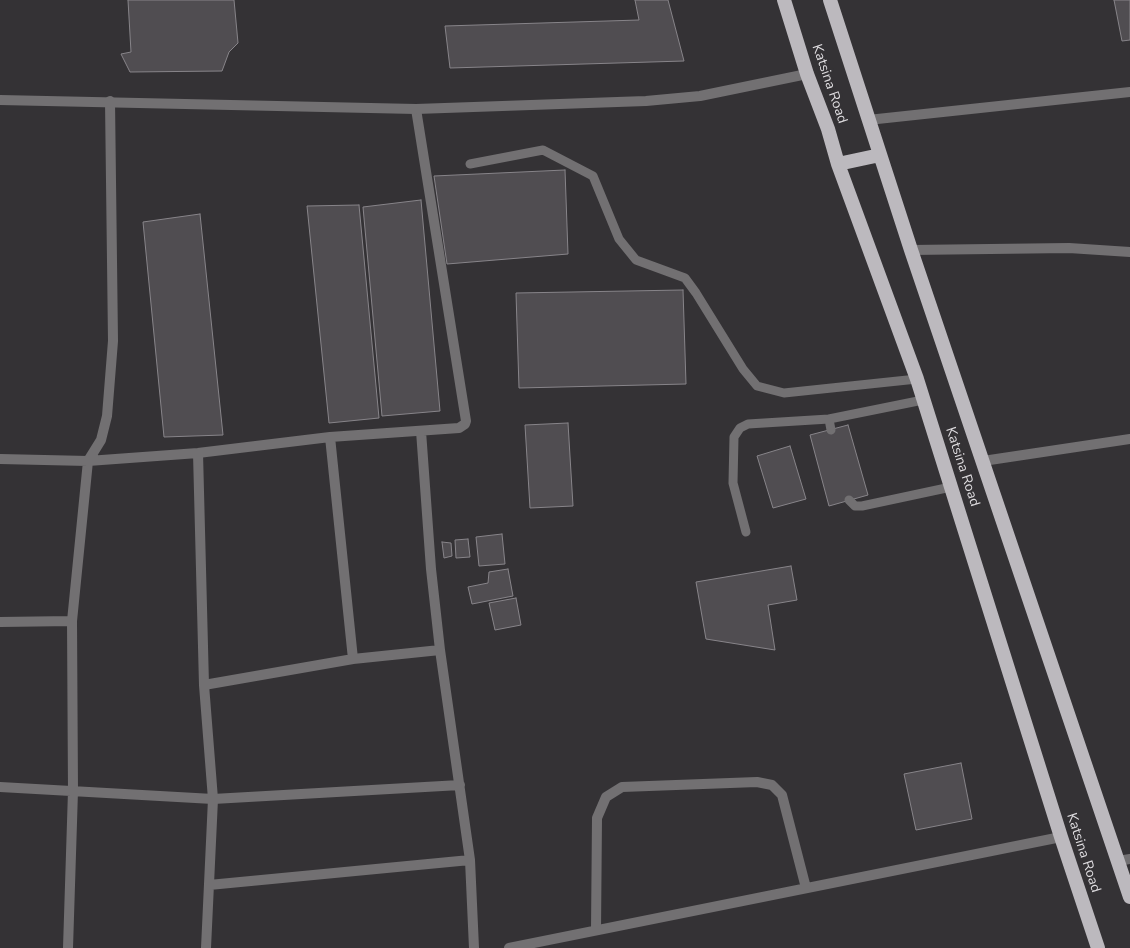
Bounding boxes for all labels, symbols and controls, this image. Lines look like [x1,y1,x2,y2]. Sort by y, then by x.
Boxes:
street label: Katsina Road [808,42,850,126]
street label: Katsina Road [941,425,983,509]
street label: Katsina Road [1062,811,1104,895]

